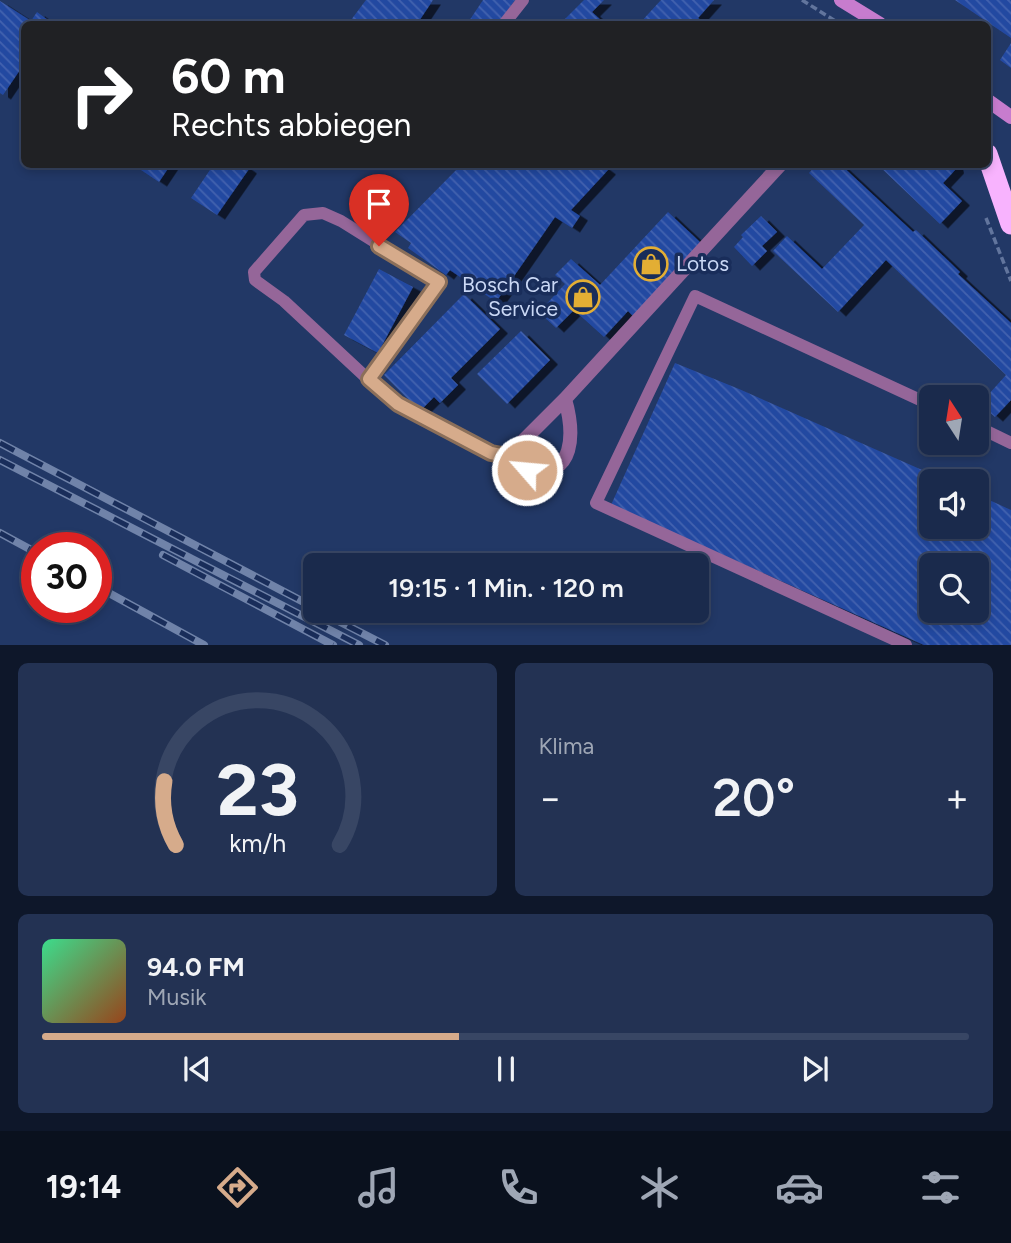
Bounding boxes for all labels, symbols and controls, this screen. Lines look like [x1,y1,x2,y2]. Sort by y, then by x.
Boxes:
text: 60 m [171,46,286,105]
icon: right [56,49,147,140]
text: Rechts abbiegen [171,106,411,144]
pin [349,174,409,246]
icon: arrive [360,185,398,223]
shop icon: Lotos [632,245,670,283]
place label: Lotos [676,251,729,276]
place label: Bosch Car Service [462,272,558,321]
shop icon: Bosch Car Service [564,278,602,316]
north arrow [919,385,989,455]
map controls [919,385,989,623]
position arrow [490,433,564,507]
button: sound [919,469,989,539]
speed limit sign: 30 [21,532,112,623]
button: search [919,553,989,623]
text: 19:15 · 1 Min. · 120 m [388,572,624,604]
text: Klima [539,732,594,760]
text: 23 [216,747,299,834]
text: 20° [712,767,795,829]
text: − [539,775,562,821]
text: + [945,775,969,821]
text: km/h [229,828,286,858]
text: 94.0 FM [147,951,245,983]
text: Musik [147,983,207,1011]
icon: previous [178,1050,216,1088]
icon: pause [487,1050,525,1088]
icon: next [796,1050,834,1088]
icon: directions [213,1163,262,1212]
icon: music [354,1163,403,1212]
icon: phone [494,1163,543,1212]
icon: climate [635,1163,684,1212]
icon: car [775,1163,824,1212]
icon: filters [916,1163,965,1212]
text: 19:14 [46,1168,121,1206]

